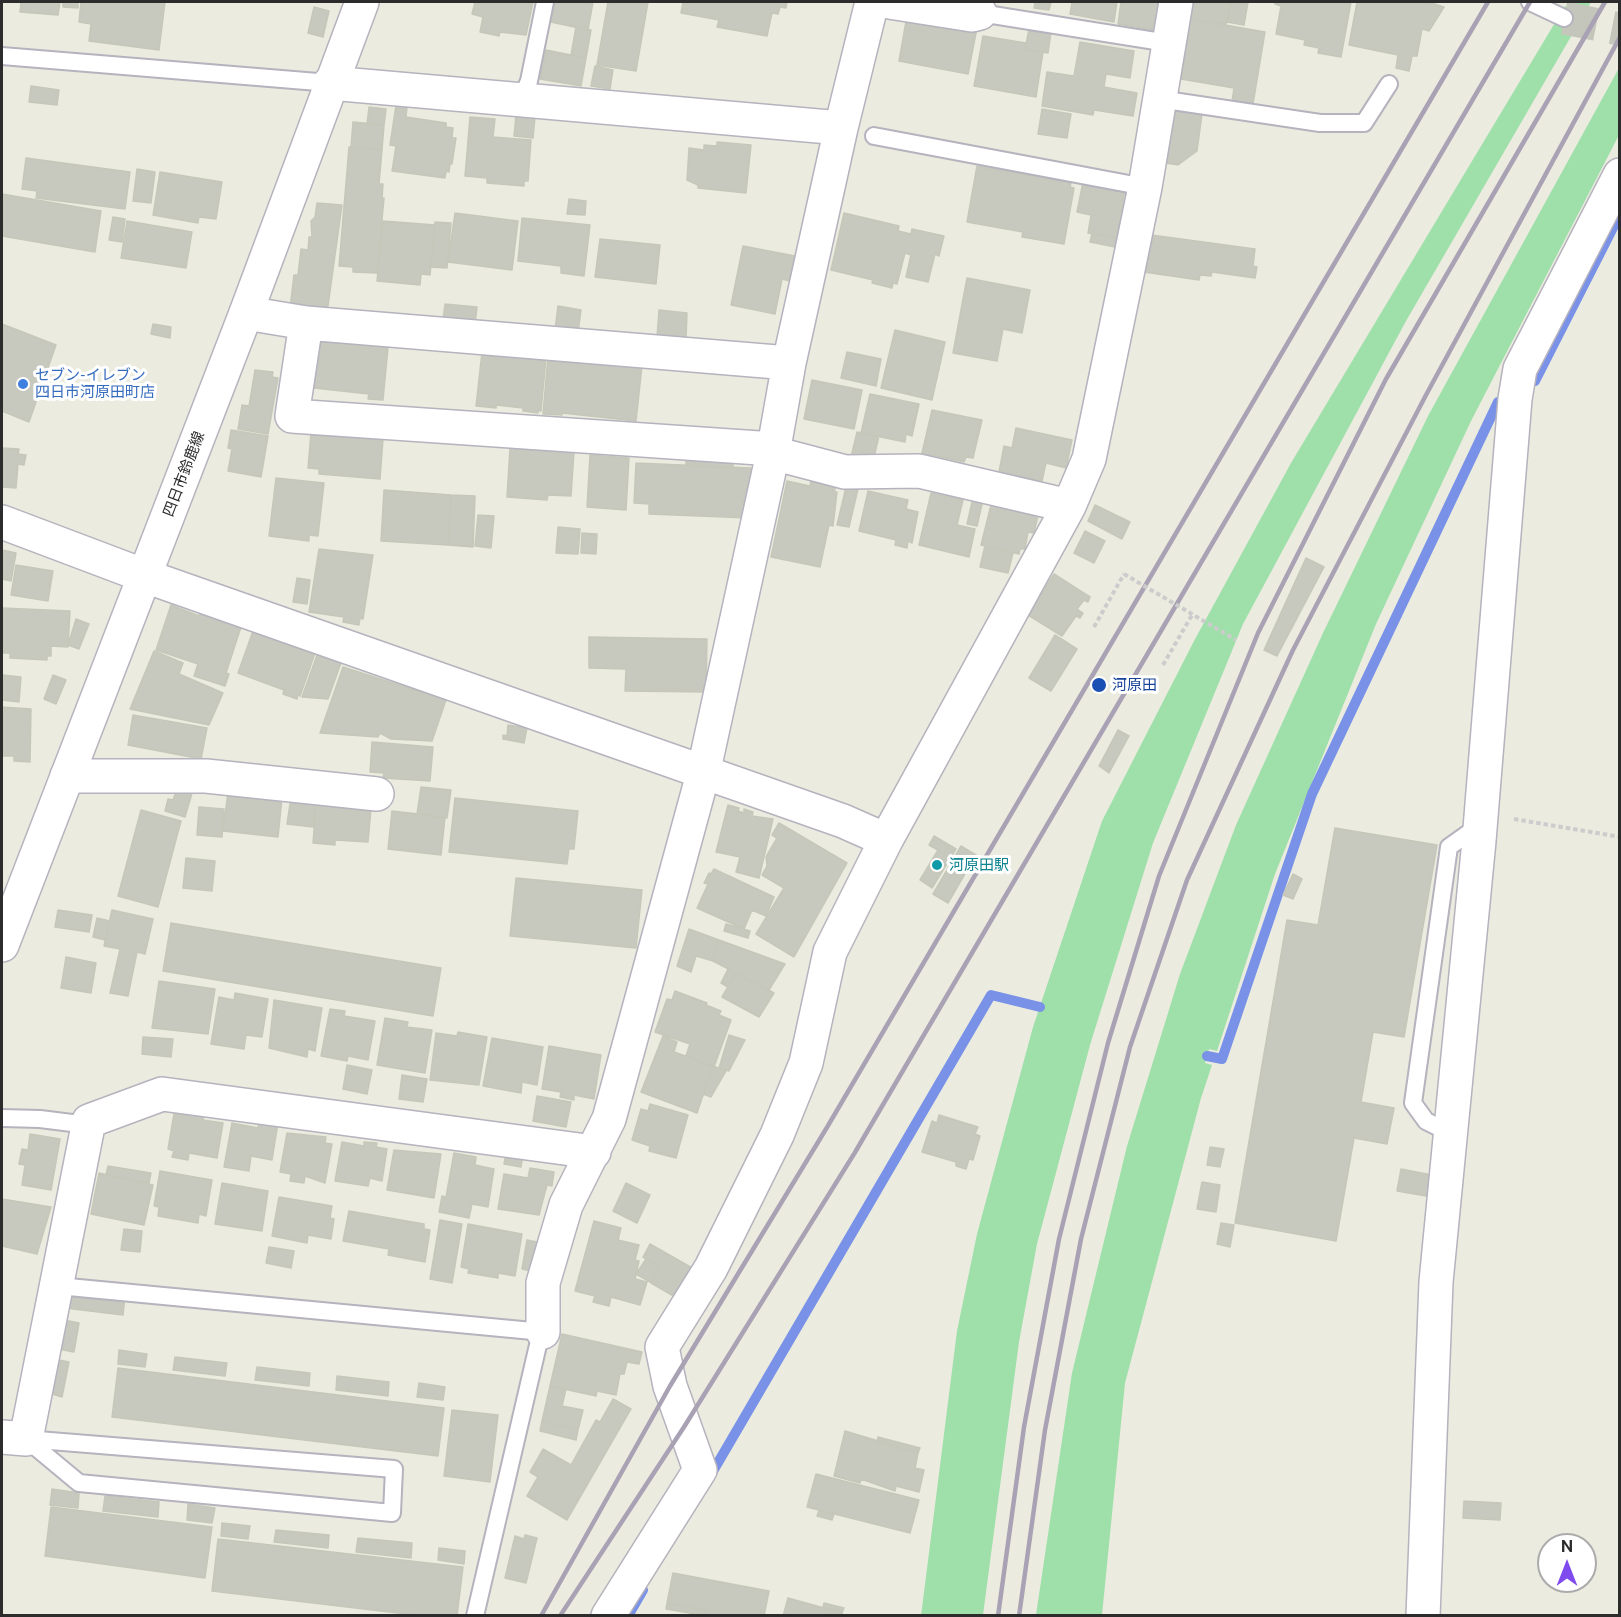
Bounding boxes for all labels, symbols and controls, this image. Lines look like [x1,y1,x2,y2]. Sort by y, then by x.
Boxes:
place label: セブン-イレブン 四日市河原田町店 [35,366,155,401]
marker: セブン-イレブン 四日市河原田町店 [16,377,30,391]
street label: 四日市鈴鹿線 [159,429,209,519]
marker: 河原田 [1090,676,1108,694]
place label: 河原田 [1112,676,1157,694]
place label: 河原田駅 [949,856,1009,874]
marker: 河原田駅 [930,858,944,872]
north arrow [1537,1533,1597,1593]
text: N [1561,1537,1573,1556]

